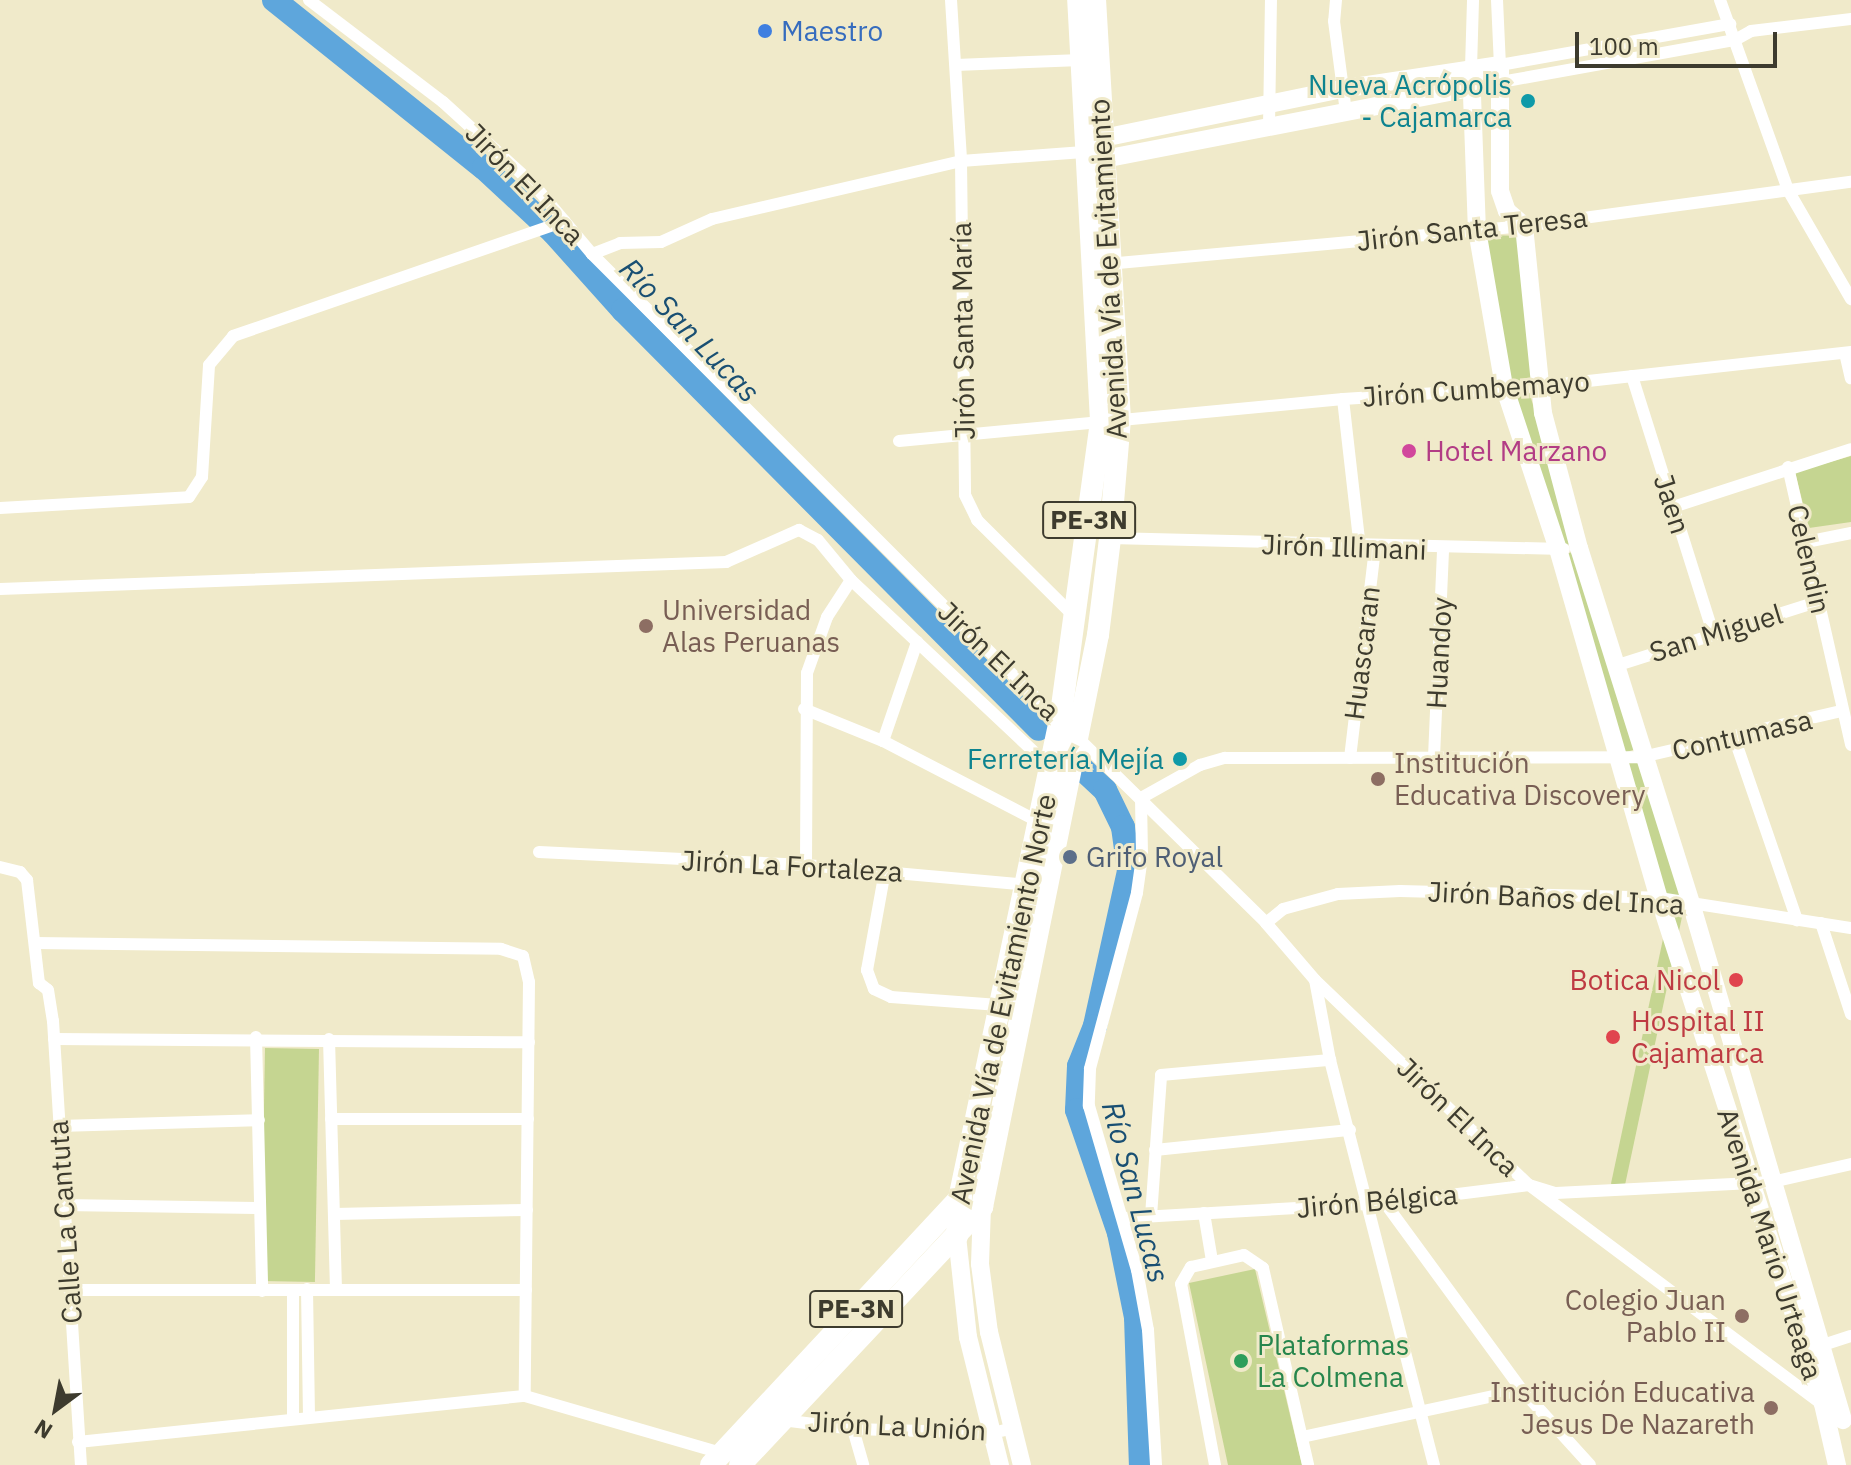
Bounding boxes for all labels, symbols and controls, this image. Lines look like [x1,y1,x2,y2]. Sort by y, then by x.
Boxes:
place label: Maestro [781,14,883,48]
scale bar [1579,16,1781,66]
marker: Maestro [756,22,774,40]
text: 100 m [1589,30,1659,62]
place label: Nueva Acrópolis - Cajamarca [1308,68,1512,134]
marker: Nueva Acrópolis - Cajamarca [1519,92,1537,110]
street label: Avenida Vía de Evitamiento [1082,98,1134,440]
street label: Jirón El Inca [459,116,591,252]
street label: Jirón Santa Teresa [1355,200,1589,258]
street label: Jirón Santa María [944,222,982,440]
water label: Río San Lucas [612,251,768,409]
street label: Jirón Cumbemayo [1361,364,1591,414]
place label: Hotel Marzano [1425,434,1607,468]
marker: Hotel Marzano [1400,442,1418,460]
street label: Jaen [1647,470,1697,538]
road number: PE-3N [1041,498,1137,542]
street label: Celendin [1780,501,1838,617]
street label: Jirón Illimani [1261,527,1427,567]
street label: Huascaran [1337,584,1387,722]
place label: Universidad Alas Peruanas [662,593,840,659]
street label: Jirón El Inca [931,595,1067,727]
street label: Huandoy [1419,596,1459,710]
street label: San Miguel [1646,597,1786,669]
marker: Universidad Alas Peruanas [637,617,655,635]
street label: Contumasa [1669,703,1815,767]
place label: Ferretería Mejía [967,742,1164,776]
place label: Institución Educativa Discovery [1394,746,1645,812]
marker: Ferretería Mejía [1171,750,1189,768]
marker: Institución Educativa Discovery [1369,770,1387,788]
street label: Avenida Vía de Evitamiento Norte [943,791,1063,1207]
place label: Grifo Royal [1086,840,1223,874]
street label: Jirón La Fortaleza [680,843,904,889]
marker: Grifo Royal [1061,848,1079,866]
street label: Jirón Baños del Inca [1427,875,1685,921]
place label: Botica Nicol [1570,963,1720,997]
marker: Botica Nicol [1727,971,1745,989]
place label: Hospital II Cajamarca [1631,1004,1765,1070]
marker: Hospital II Cajamarca [1602,1026,1624,1048]
street label: Jirón El Inca [1390,1051,1526,1183]
water label: Río San Lucas [1095,1097,1177,1287]
street label: Avenida Mario Urteaga [1710,1104,1830,1384]
street label: Calle La Cantuta [41,1119,89,1325]
street label: Jirón Bélgica [1295,1177,1459,1225]
place label: Colegio Juan Pablo II [1565,1283,1726,1349]
road number: PE-3N [808,1287,904,1331]
marker: Colegio Juan Pablo II [1733,1307,1751,1325]
place label: Plataformas La Colmena [1257,1328,1409,1394]
marker: Plataformas La Colmena [1232,1352,1250,1370]
north arrow [16,1369,96,1449]
place label: Institución Educativa Jesus De Nazareth [1490,1375,1755,1441]
marker: Institución Educativa Jesus De Nazareth [1762,1399,1780,1417]
street label: Jirón La Unión [807,1405,987,1447]
text: N [29,1413,57,1446]

